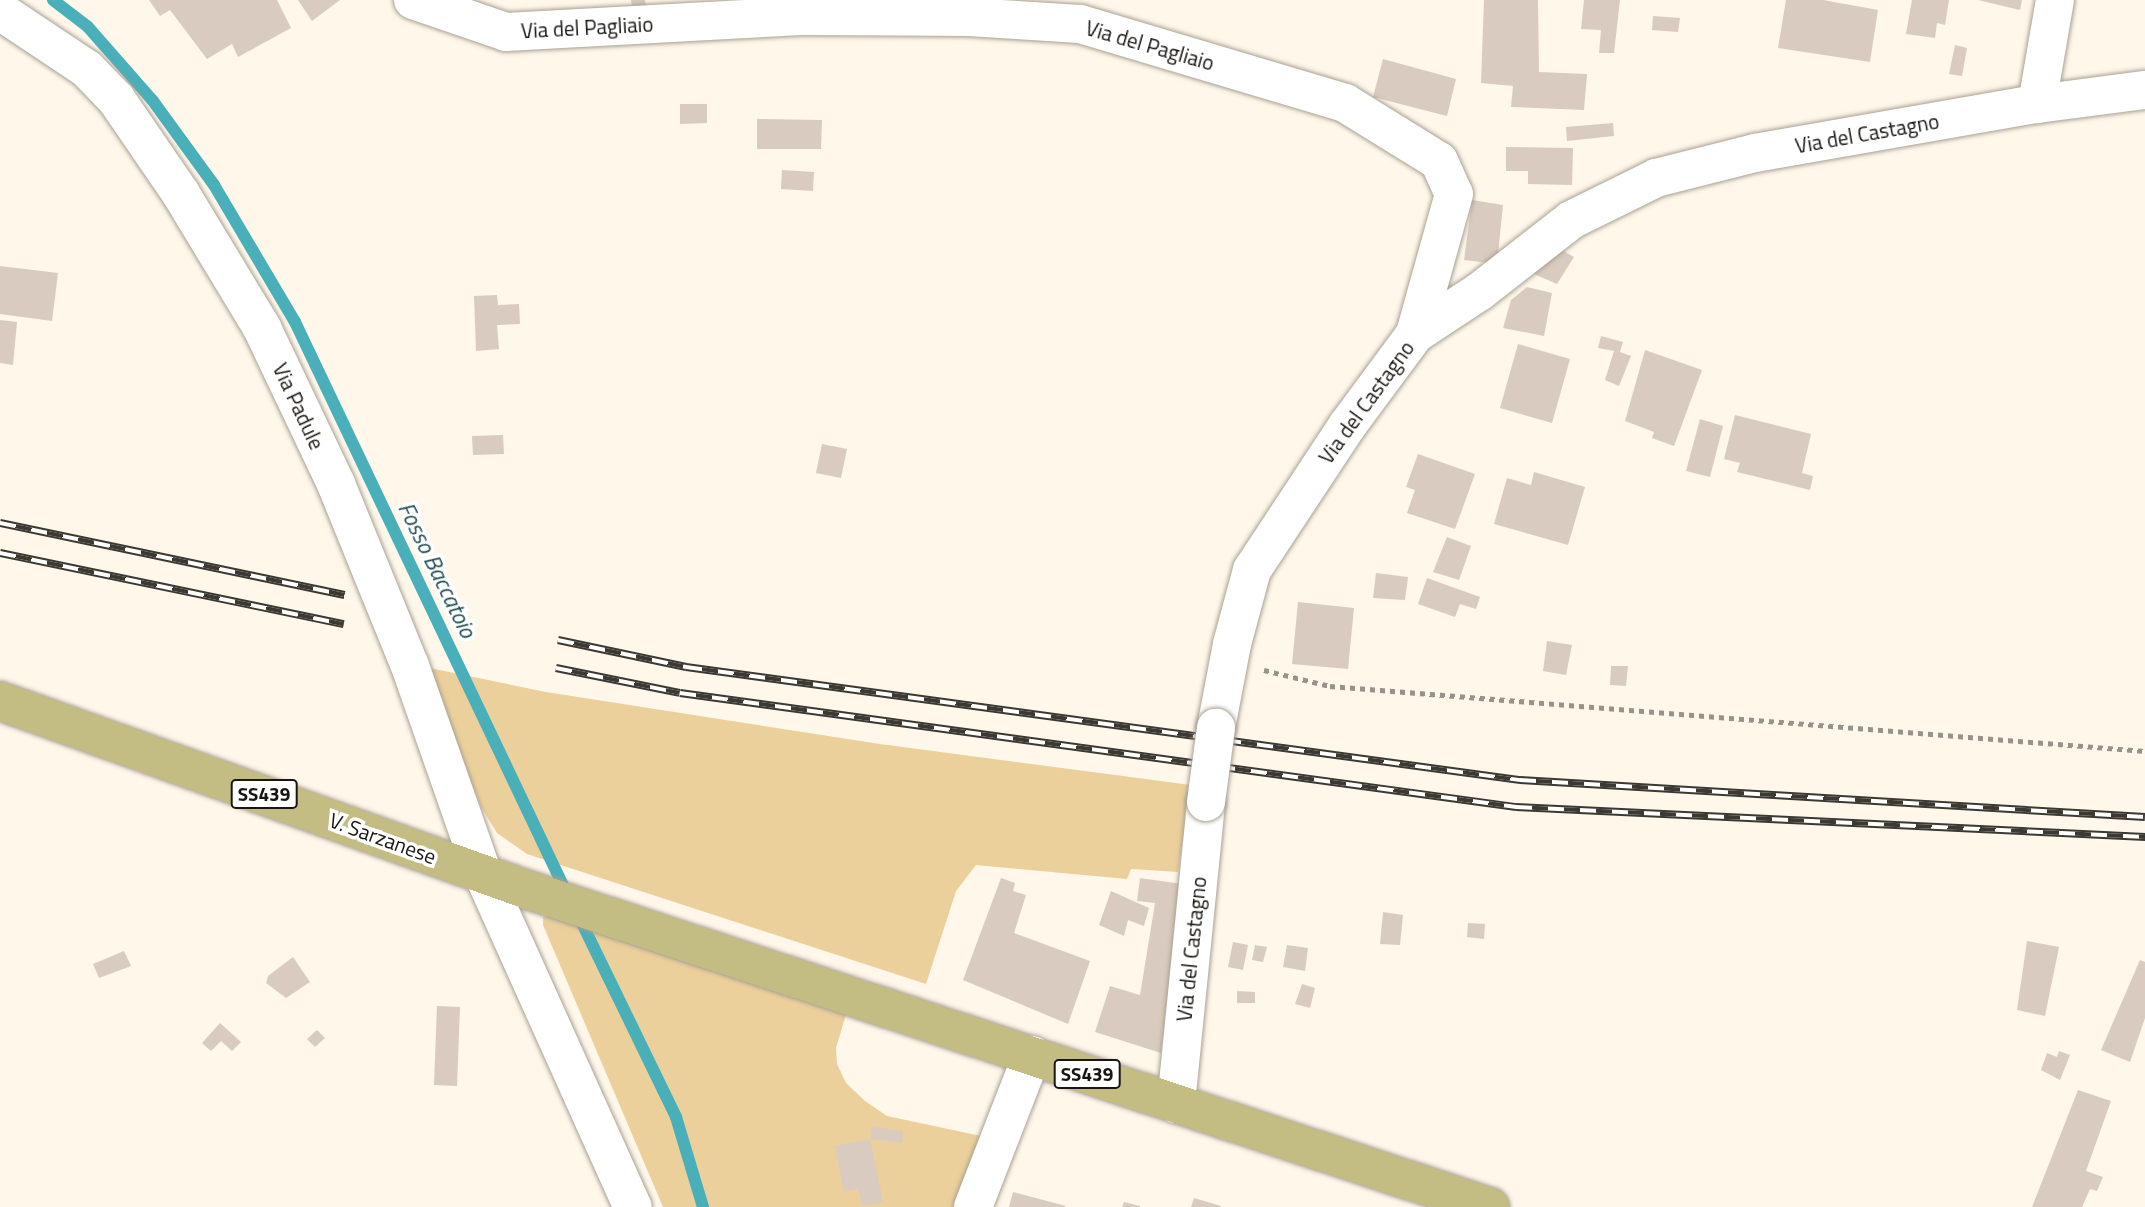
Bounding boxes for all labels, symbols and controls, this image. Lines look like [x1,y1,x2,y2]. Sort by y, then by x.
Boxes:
street label: Via del Pagliaio [520,11,654,43]
street label: Via del Pagliaio [1083,15,1217,75]
street label: Via del Castagno [1793,108,1941,158]
street label: Via del Castagno [1313,336,1419,468]
street label: Via Padule [268,359,330,453]
water label: Fosso Baccatoio [392,498,482,642]
road number: SS439 [229,778,299,810]
street label: V. Sarzanese [326,807,440,869]
street label: Via del Castagno [1171,875,1211,1023]
road number: SS439 [1052,1058,1122,1090]

